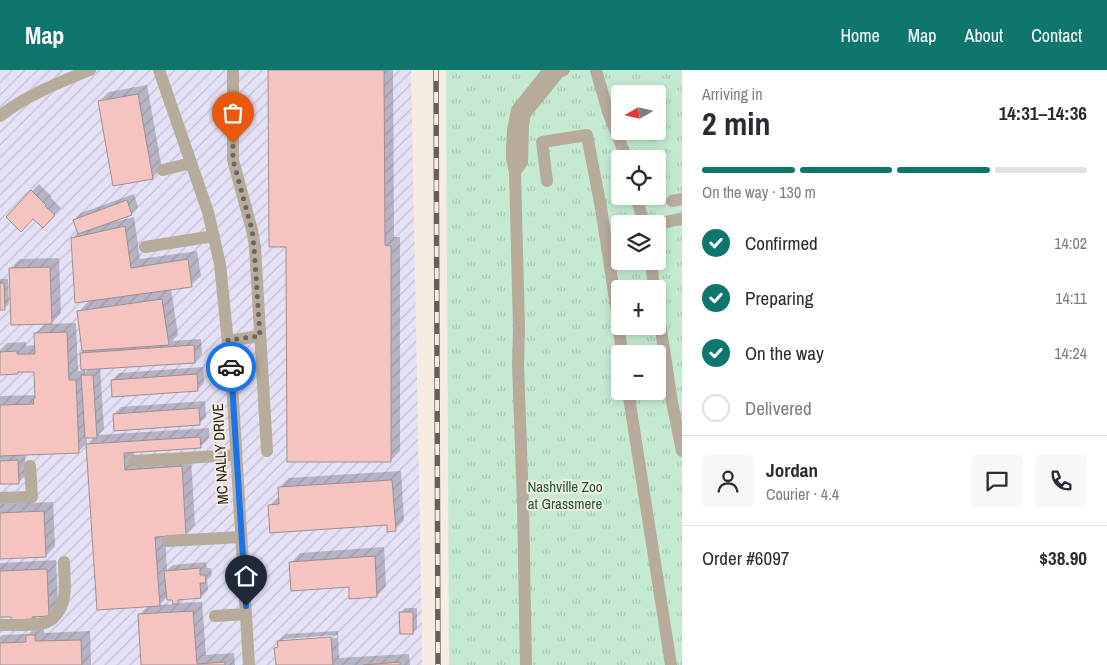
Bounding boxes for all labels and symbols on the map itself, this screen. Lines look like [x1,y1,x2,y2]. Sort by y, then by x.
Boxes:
north arrow [611,85,666,140]
pin [212,92,254,143]
courier [206,342,256,392]
street label: MC NALLY DRIVE [207,403,233,505]
park label: Nashville Zoo at Grassmere [527,476,603,514]
pin [225,555,267,606]

